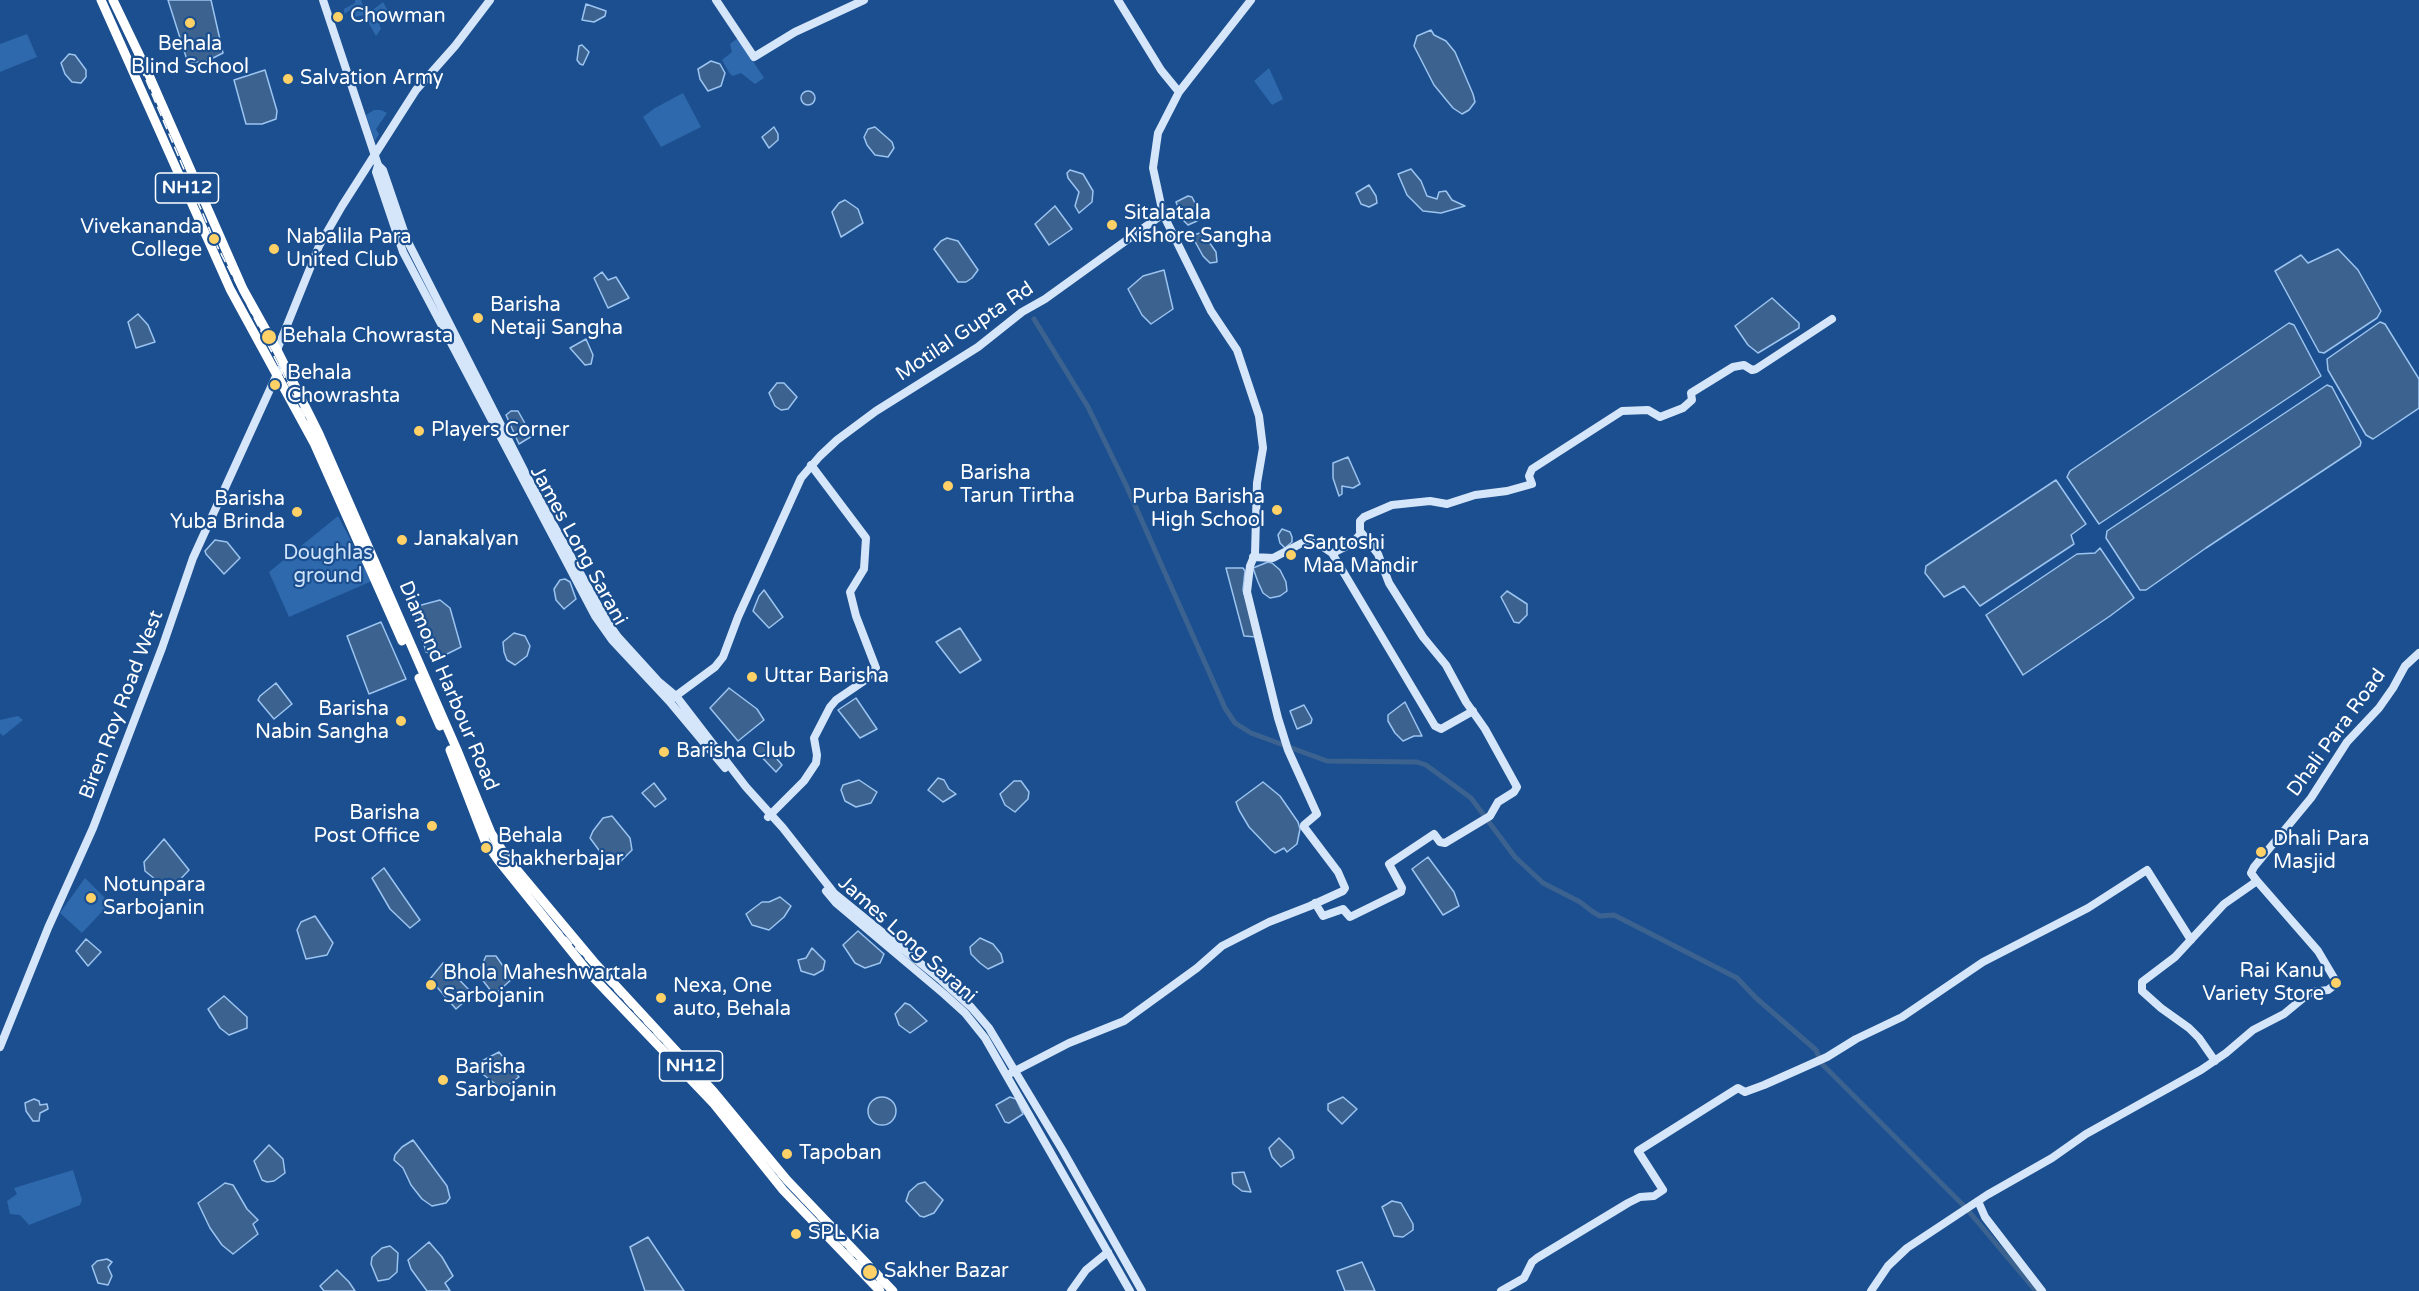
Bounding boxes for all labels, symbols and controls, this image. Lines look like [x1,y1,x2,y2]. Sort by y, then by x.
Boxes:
place label: Chowman [350,5,446,29]
marker: Chowman [331,10,345,24]
marker: Behala Blind School [183,16,197,30]
place label: Behala Blind School [131,33,249,80]
place label: Salvation Army [300,67,444,91]
marker: Salvation Army [281,72,295,86]
road number: NH12 [156,173,219,203]
place label: Sitalatala Kishore Sangha [1124,202,1272,249]
place label: Vivekananda College [80,216,202,263]
marker: Sitalatala Kishore Sangha [1105,218,1119,232]
place label: Nabalila Para United Club [286,226,412,273]
marker: Vivekananda College [207,232,221,246]
marker: Nabalila Para United Club [267,242,281,256]
street label: Motilal Gupta Rd [892,277,1038,387]
place label: Barisha Netaji Sangha [490,294,623,341]
marker: Barisha Netaji Sangha [471,311,485,325]
place label: Behala Chowrasta [282,325,453,349]
marker: Behala Chowrasta [260,328,278,346]
place label: Behala Chowrashta [287,362,400,409]
marker: Behala Chowrashta [268,378,282,392]
place label: Players Corner [431,419,569,443]
marker: Players Corner [412,424,426,438]
street label: James Long Sarani [524,462,632,630]
place label: Barisha Tarun Tirtha [960,462,1075,509]
marker: Barisha Tarun Tirtha [941,479,955,493]
place label: Purba Barisha High School [1132,486,1265,533]
place label: Barisha Yuba Brinda [170,488,285,535]
marker: Purba Barisha High School [1270,503,1284,517]
marker: Barisha Yuba Brinda [290,505,304,519]
place label: Janakalyan [414,528,519,552]
place label: Santoshi Maa Mandir [1303,532,1418,579]
marker: Janakalyan [395,533,409,547]
park label: Doughlas ground [283,542,373,589]
marker: Santoshi Maa Mandir [1284,548,1298,562]
street label: Diamond Harbour Road [393,577,503,795]
street label: Biren Roy Road West [75,607,169,803]
street label: Dhali Para Road [2283,664,2391,802]
place label: Uttar Barisha [764,665,889,689]
marker: Uttar Barisha [745,670,759,684]
place label: Barisha Nabin Sangha [255,698,389,745]
marker: Barisha Nabin Sangha [394,714,408,728]
place label: Barisha Club [676,740,796,764]
marker: Barisha Club [657,745,671,759]
place label: Barisha Post Office [314,802,420,849]
marker: Barisha Post Office [425,819,439,833]
place label: Behala Shakherbajar [498,825,623,872]
place label: Dhali Para Masjid [2273,828,2369,875]
marker: Behala Shakherbajar [479,841,493,855]
marker: Dhali Para Masjid [2254,845,2268,859]
street label: James Long Sarani [833,871,981,1009]
place label: Notunpara Sarbojanin [103,874,206,921]
marker: Notunpara Sarbojanin [84,891,98,905]
place label: Rai Kanu Variety Store [2202,960,2324,1007]
place label: Bhola Maheshwartala Sarbojanin [443,962,648,1009]
place label: Nexa, One auto, Behala [673,975,791,1022]
marker: Rai Kanu Variety Store [2329,976,2343,990]
marker: Bhola Maheshwartala Sarbojanin [424,978,438,992]
marker: Nexa, One auto, Behala [654,991,668,1005]
road number: NH12 [660,1051,722,1081]
place label: Barisha Sarbojanin [455,1056,557,1103]
marker: Barisha Sarbojanin [436,1073,450,1087]
place label: Tapoban [799,1142,882,1166]
marker: Tapoban [780,1147,794,1161]
place label: SPL Kia [808,1222,880,1246]
marker: SPL Kia [789,1227,803,1241]
place label: Sakher Bazar [884,1260,1009,1284]
marker: Sakher Bazar [861,1263,879,1281]

